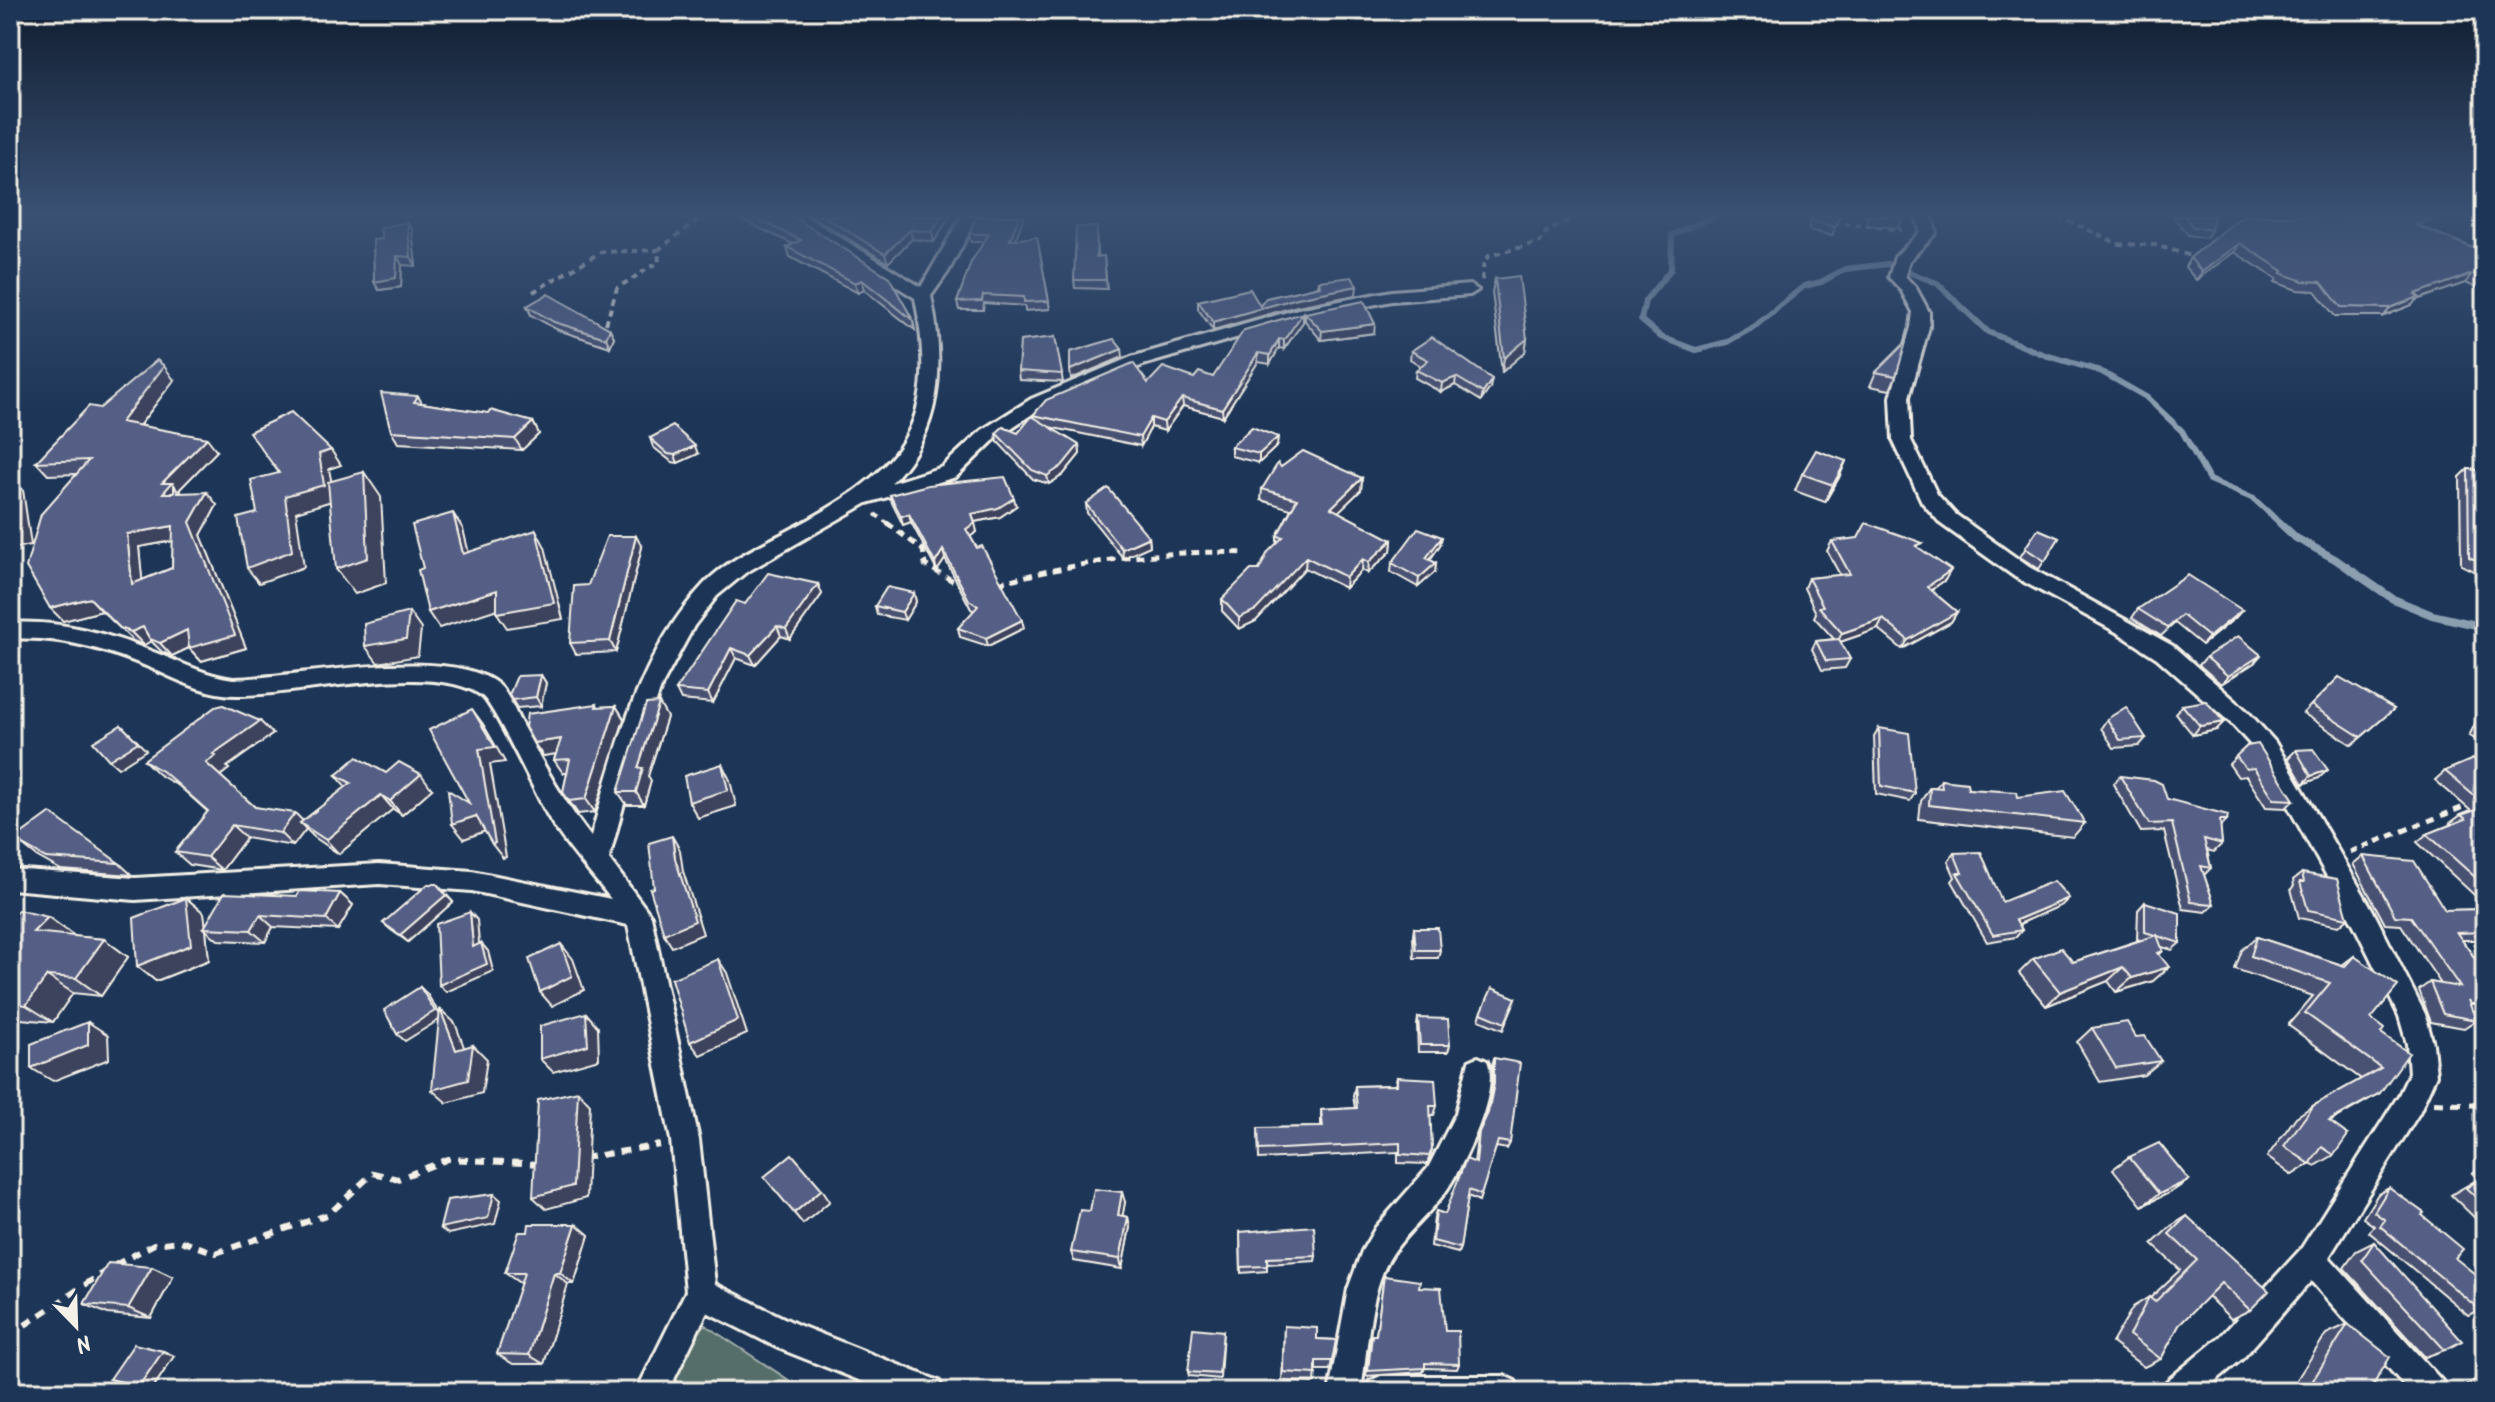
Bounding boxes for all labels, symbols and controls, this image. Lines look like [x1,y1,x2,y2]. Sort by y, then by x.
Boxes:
north arrow [36,1286,116,1366]
text: N [70,1323,96,1361]

